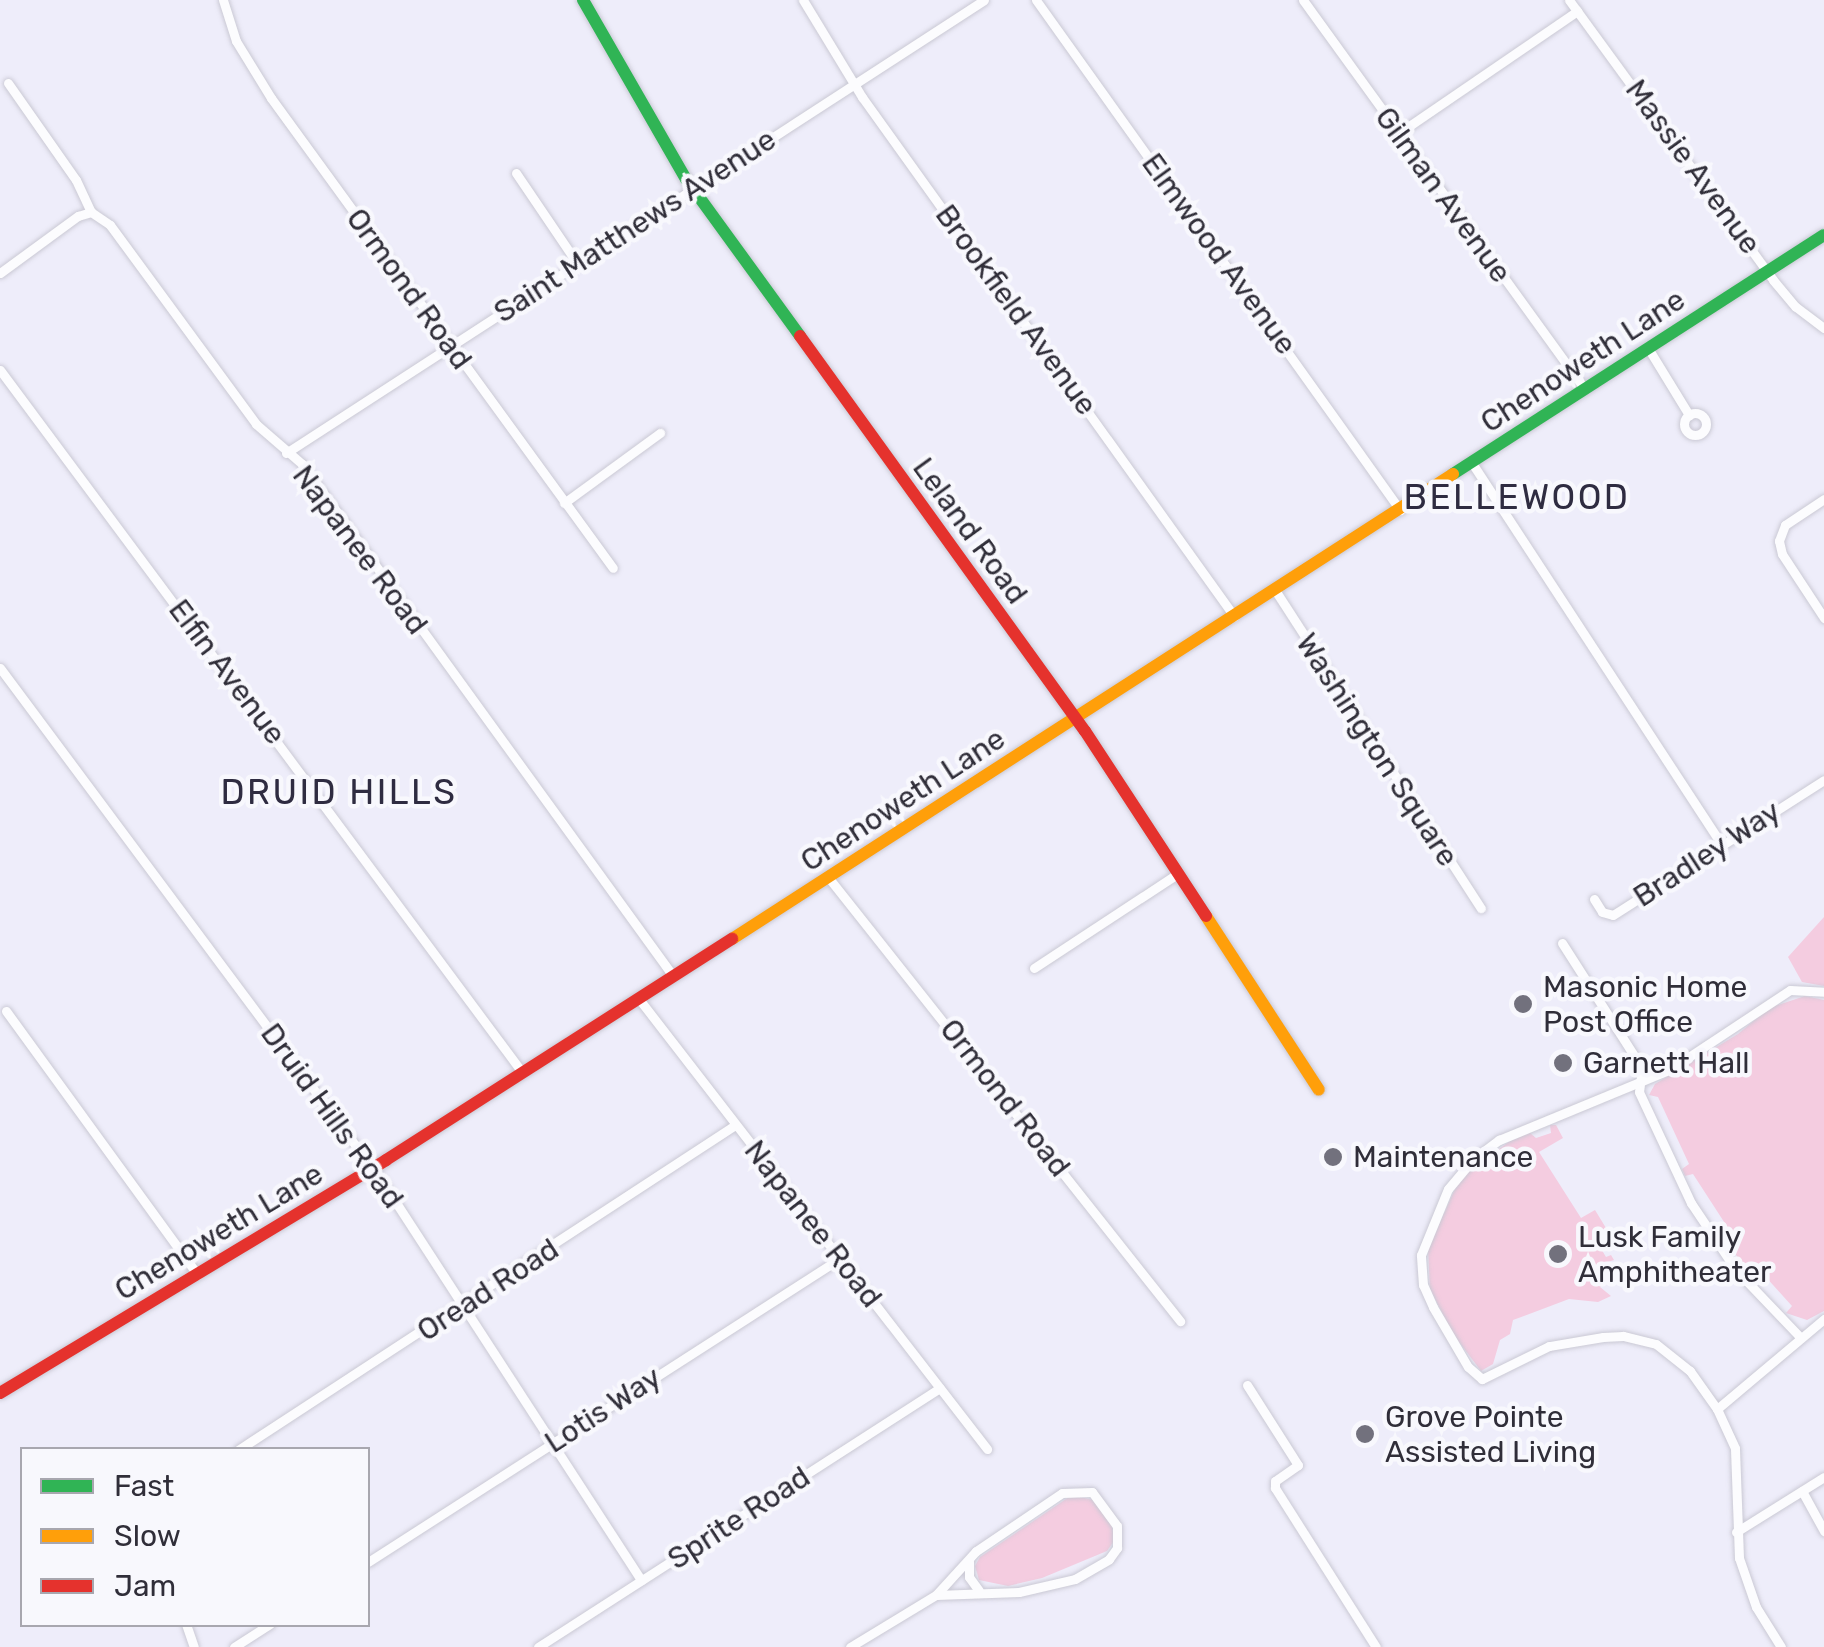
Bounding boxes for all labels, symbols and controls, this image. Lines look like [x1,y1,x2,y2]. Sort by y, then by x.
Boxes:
street label: Massie Avenue [1617,72,1769,262]
street label: Gilman Avenue [1367,100,1519,290]
street label: Saint Matthews Avenue [487,121,783,331]
street label: Elmwood Avenue [1134,146,1304,362]
street label: Brookfield Avenue [927,198,1105,422]
street label: Ormond Road [339,202,479,376]
street label: Chenoweth Lane [1474,282,1692,440]
street label: Leland Road [905,451,1035,611]
street label: Napanee Road [285,458,435,642]
district label: BELLEWOOD [1404,476,1630,518]
street label: Elfin Avenue [161,592,293,752]
street label: Washington Square [1288,627,1466,873]
street label: Chenoweth Lane [794,721,1012,879]
district label: DRUID HILLS [220,771,458,813]
street label: Bradley Way [1626,793,1788,915]
place label: Masonic Home Post Office [1543,969,1747,1040]
marker: Masonic Home Post Office [1512,993,1534,1015]
street label: Ormond Road [932,1012,1078,1184]
street label: Druid Hills Road [253,1017,411,1215]
place label: Garnett Hall [1583,1045,1750,1081]
marker: Garnett Hall [1552,1052,1574,1074]
street label: Napanee Road [737,1133,889,1315]
place label: Maintenance [1353,1139,1533,1175]
marker: Maintenance [1322,1146,1344,1168]
street label: Chenoweth Lane [109,1156,329,1308]
place label: Lusk Family Amphitheater [1578,1219,1771,1290]
street label: Oread Road [411,1231,565,1349]
marker: Lusk Family Amphitheater [1547,1243,1569,1265]
street label: Lotis Way [538,1359,668,1461]
place label: Grove Pointe Assisted Living [1385,1399,1596,1470]
marker: Grove Pointe Assisted Living [1354,1423,1376,1445]
legend [20,1447,370,1627]
street label: Sprite Road [661,1459,817,1577]
text: Fast [114,1468,174,1504]
text: Slow [114,1518,181,1554]
text: Jam [114,1568,176,1604]

